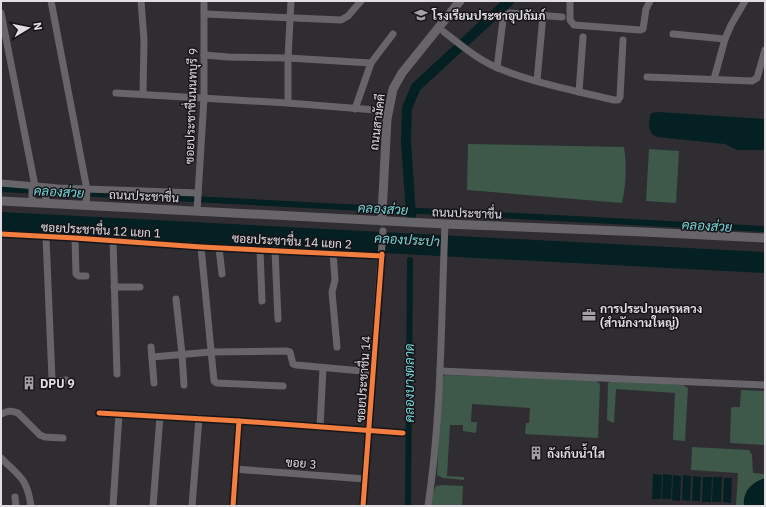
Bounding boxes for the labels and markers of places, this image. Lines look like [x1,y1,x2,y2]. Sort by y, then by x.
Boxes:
school or university icon: โรงเรียนประชาอุปถัมภ์ [413,7,429,23]
place label: โรงเรียนประชาอุปถัมภ์ [431,8,546,24]
place label: การประปานครหลวง (สำนักงานใหญ่) [600,301,703,330]
office icon: การประปานครหลวง (สำนักงานใหญ่) [581,307,597,323]
building icon: DPU 9 [21,375,37,391]
place label: DPU 9 [40,376,75,391]
place label: ถังเก็บน้ำใส [547,443,605,461]
building icon: ถังเก็บน้ำใส [528,445,544,461]

